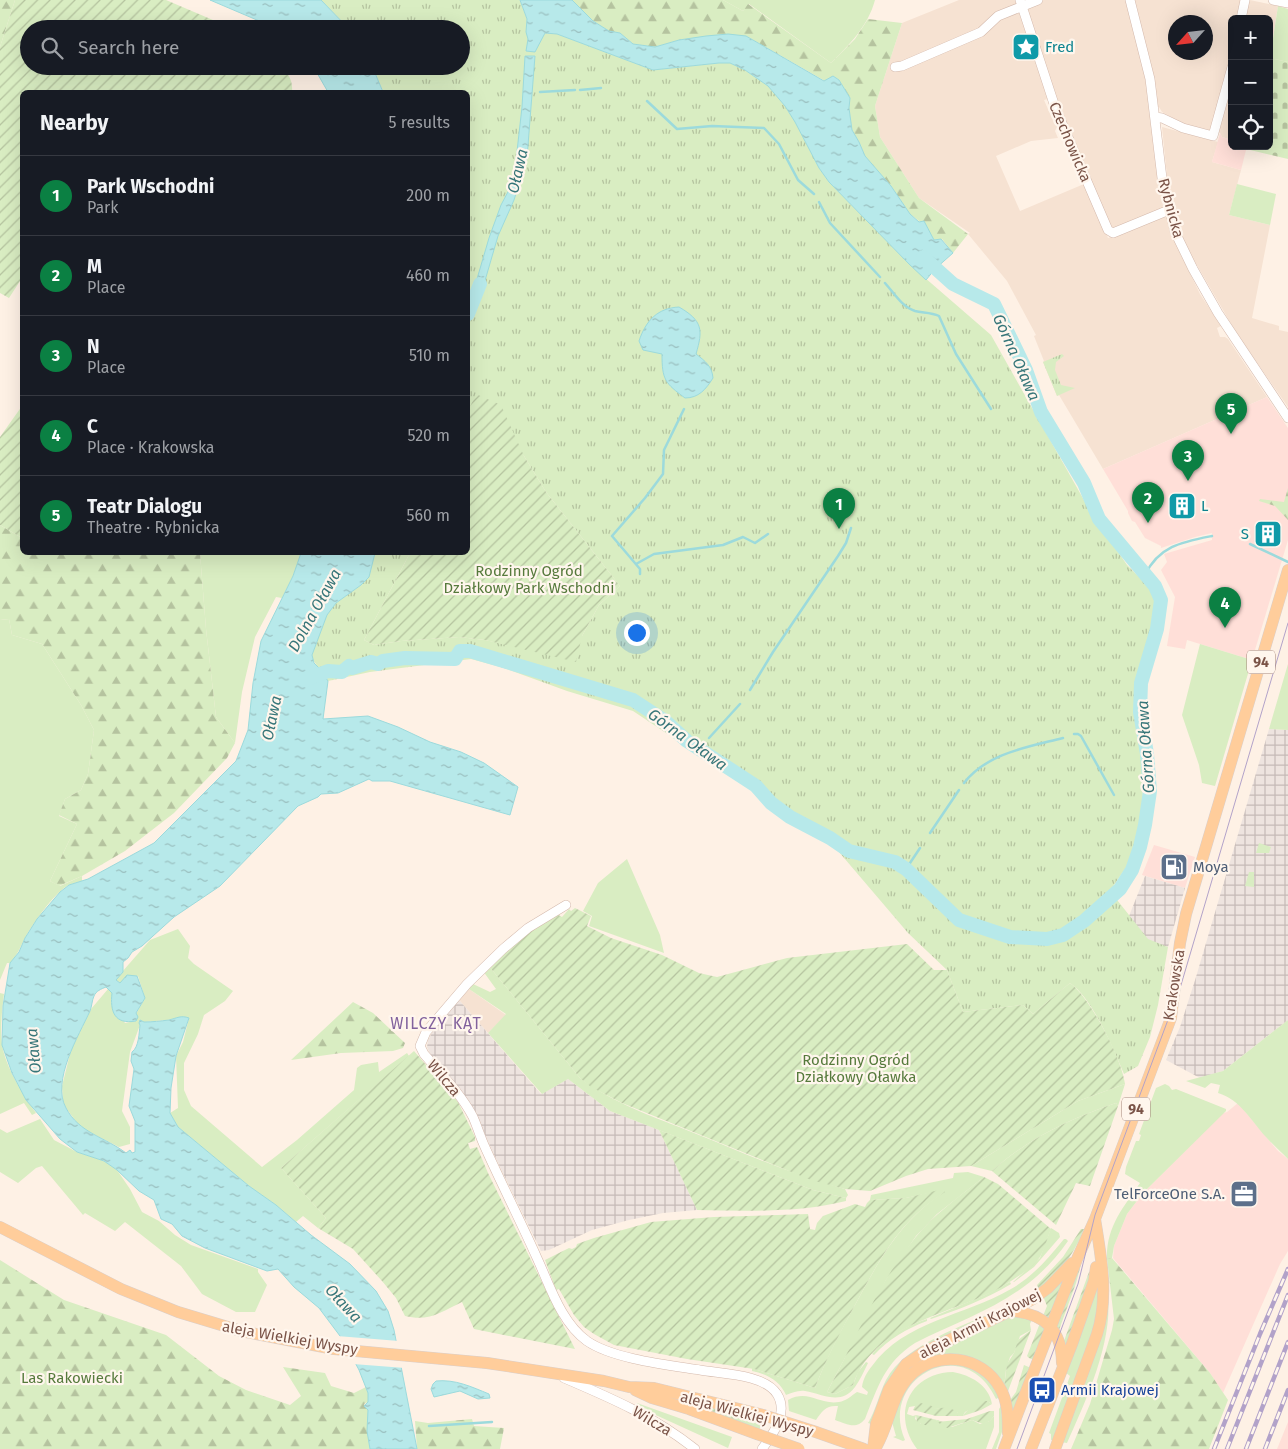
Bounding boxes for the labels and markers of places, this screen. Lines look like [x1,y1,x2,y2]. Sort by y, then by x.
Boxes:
place icon: Fred [1011,32,1041,62]
place label: Fred [1045,38,1074,56]
pin: 5 [1215,393,1247,434]
pin: 3 [1172,440,1204,481]
pin: 2 [1132,482,1164,523]
pin: 1 [823,488,855,529]
building icon: L [1167,491,1197,521]
place label: L [1201,497,1209,515]
building icon: S [1253,519,1283,549]
place label: S [1241,525,1249,543]
pin: 4 [1209,587,1241,628]
fuel station icon: Moya [1159,852,1189,882]
place label: Moya [1193,858,1229,876]
office icon: TelForceOne S.A. [1229,1179,1259,1209]
place label: TelForceOne S.A. [1114,1185,1225,1203]
bus stop icon: Armii Krajowej [1027,1375,1057,1405]
place label: Armii Krajowej [1061,1381,1159,1399]

